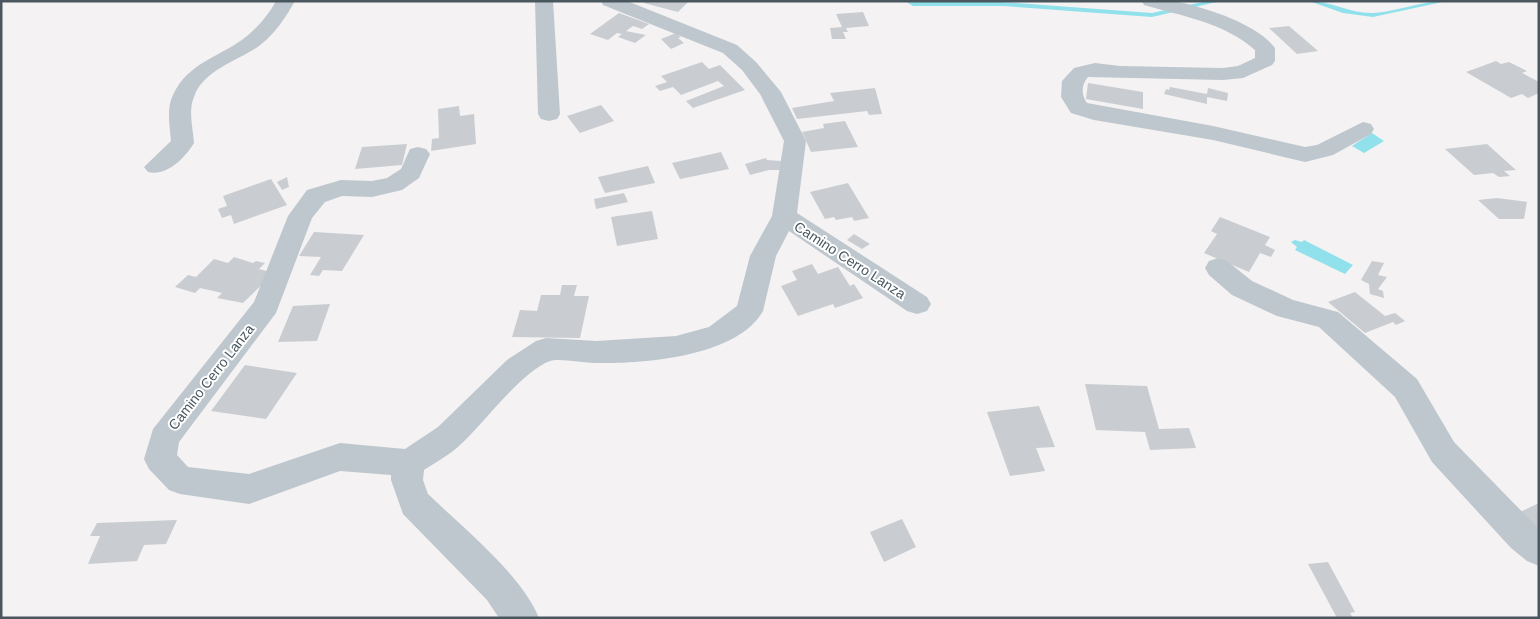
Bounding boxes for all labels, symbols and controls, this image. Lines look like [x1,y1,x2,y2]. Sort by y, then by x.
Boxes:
street label: Camino Cerro Lanza [791,218,909,302]
street label: Camino Cerro Lanza [165,321,257,433]

